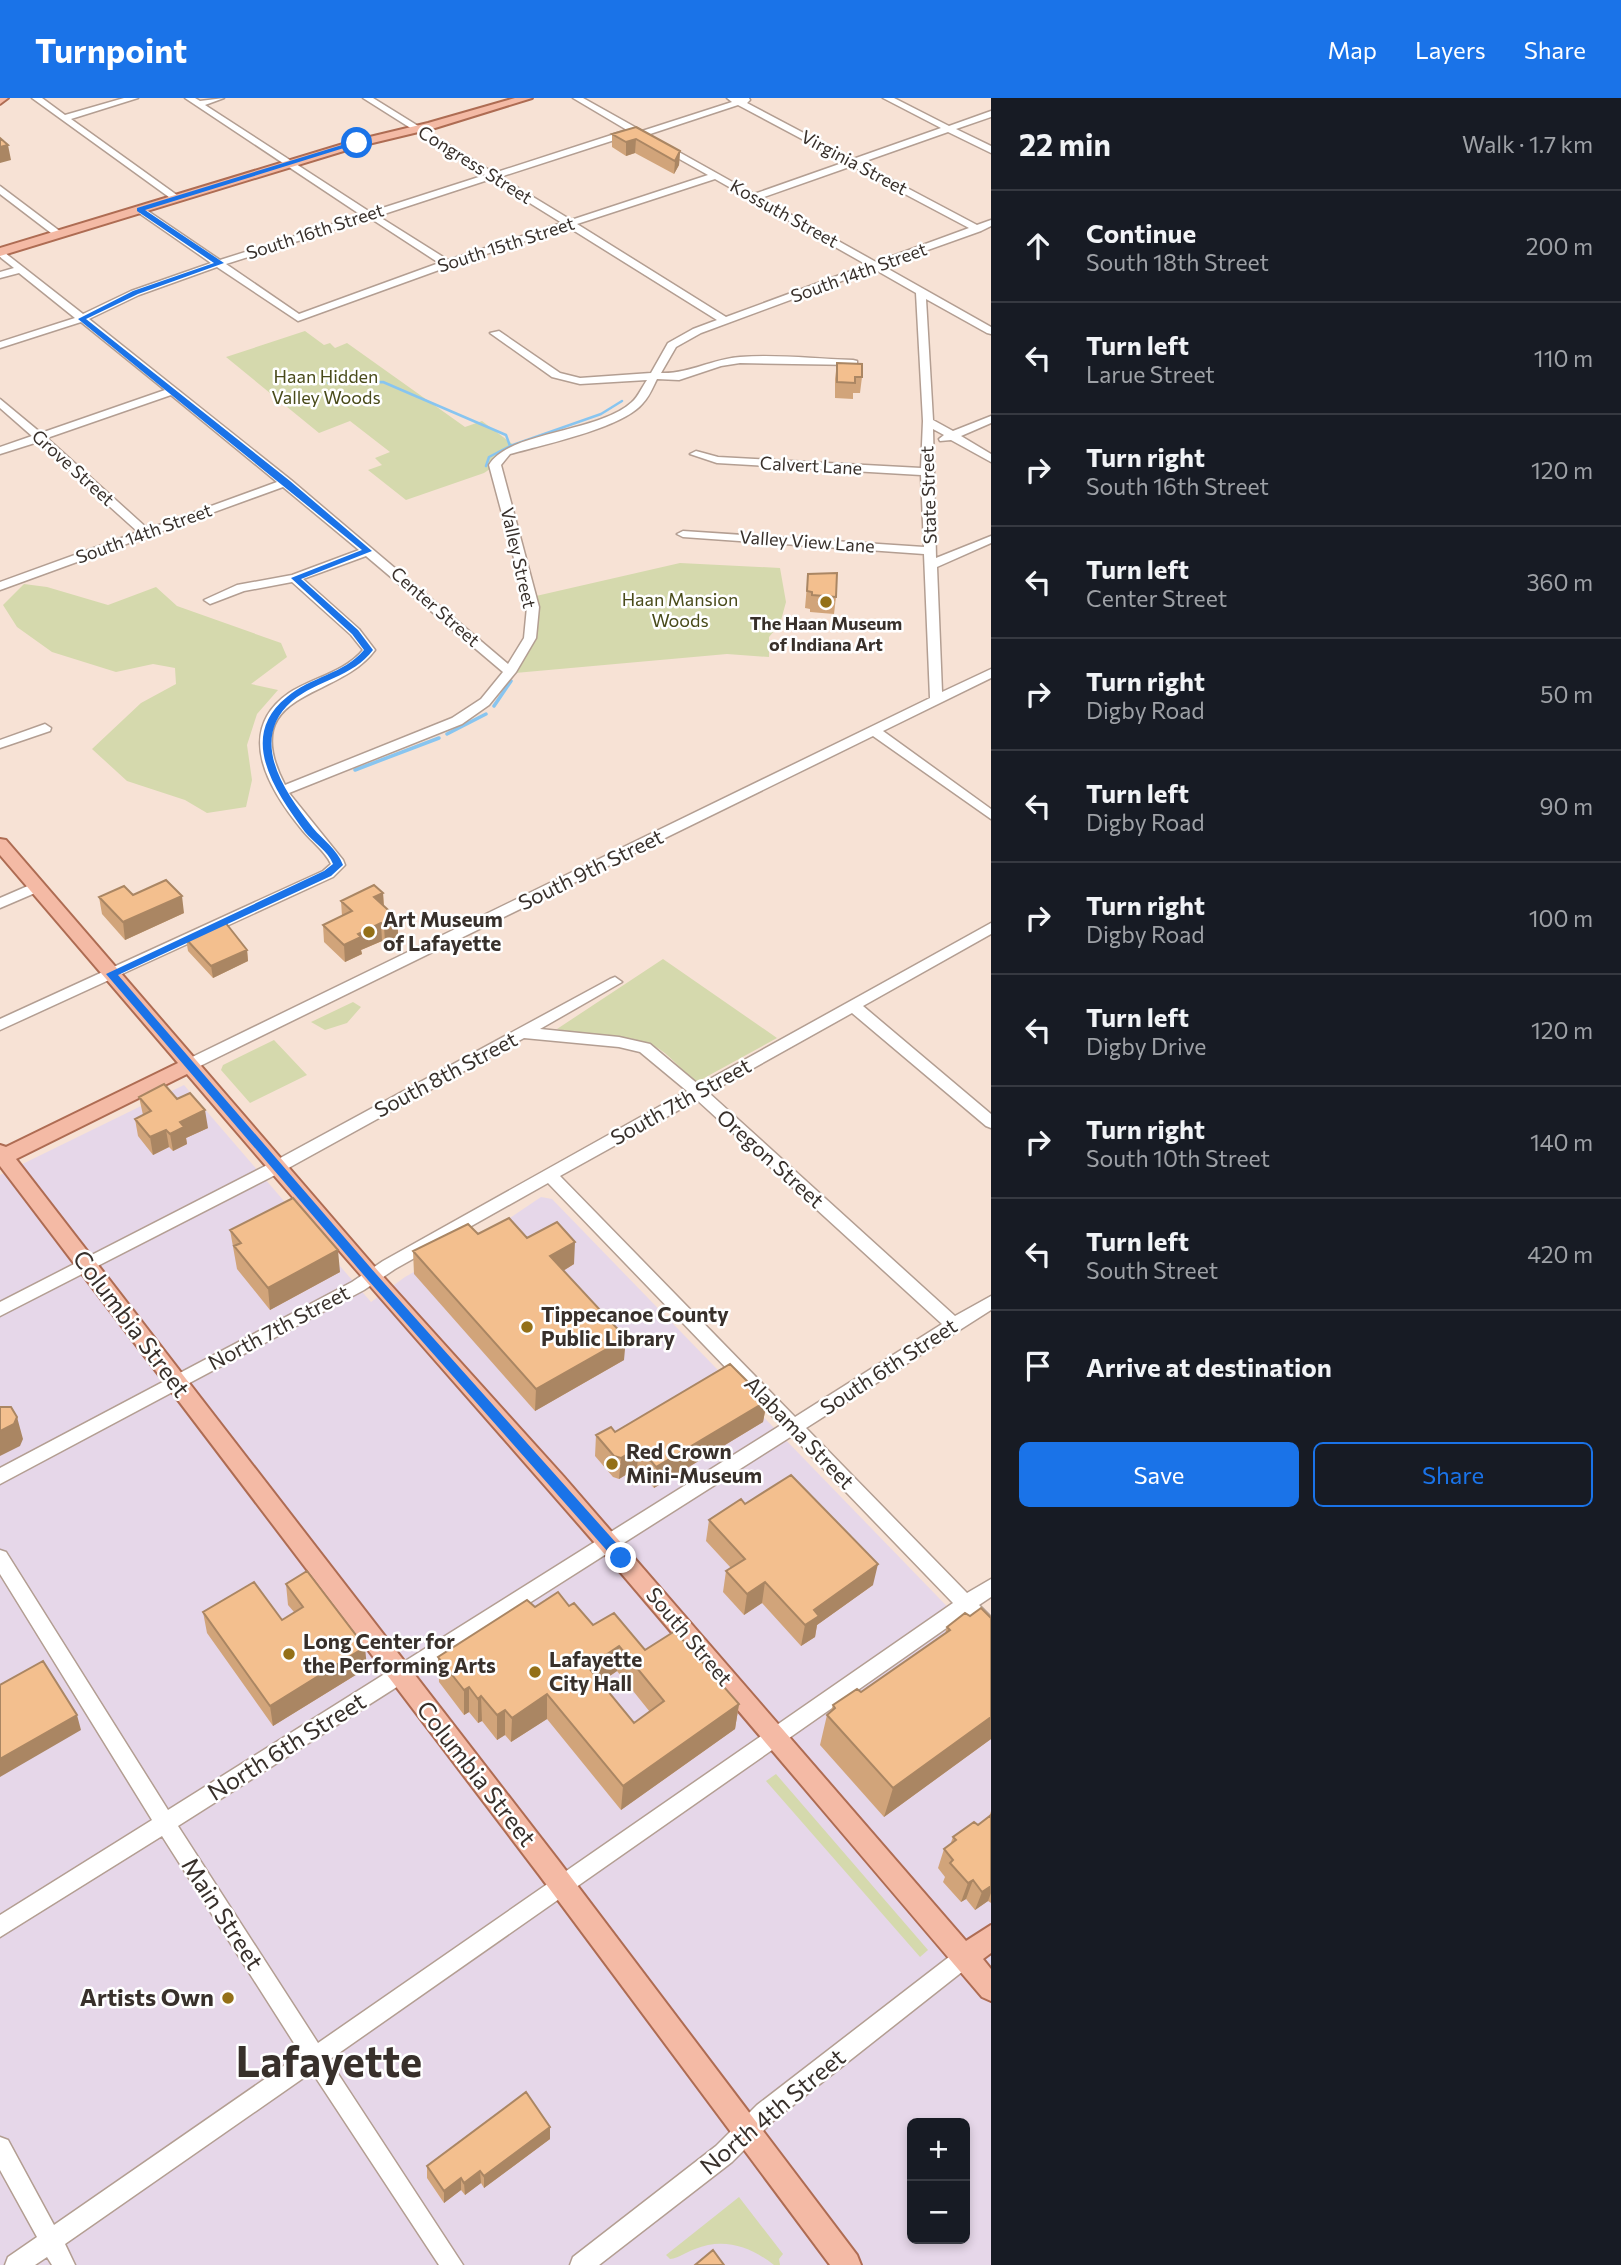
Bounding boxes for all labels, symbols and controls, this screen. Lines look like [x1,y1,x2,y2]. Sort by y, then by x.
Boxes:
text: Turnpoint [35,29,187,70]
text: Map [1328,35,1377,64]
text: Layers [1415,35,1486,64]
text: Share [1524,35,1586,64]
street label: Congress Street [414,120,537,208]
street label: Virginia Street [798,125,911,199]
text: 22 min [1019,125,1111,162]
route start [341,127,372,158]
text: Walk · 1.7 km [1462,130,1593,158]
street label: Kossuth Street [726,174,842,252]
street label: South 16th Street [243,198,386,264]
street label: South 15th Street [434,212,577,277]
text: Continue [1086,217,1196,248]
icon: ahead [1019,227,1057,265]
text: 200 m [1526,232,1593,260]
street label: South 14th Street [788,237,930,307]
text: South 18th Street [1086,248,1269,276]
text: Turn left [1086,329,1189,360]
icon: left [1019,339,1057,377]
text: 110 m [1534,344,1593,372]
text: Larue Street [1086,360,1215,388]
park label: Haan Hidden Valley Woods [271,365,381,408]
street label: Grove Street [28,425,119,510]
text: Turn right [1086,441,1205,472]
street label: State Street [915,446,941,545]
street label: Calvert Lane [759,451,863,479]
icon: right [1019,451,1057,489]
text: 120 m [1531,456,1593,484]
text: South 16th Street [1086,472,1269,500]
street label: South 14th Street [73,498,215,568]
street label: Valley Street [497,505,541,610]
street label: Valley View Lane [739,525,875,557]
text: Turn left [1086,553,1189,584]
street label: Center Street [387,562,485,651]
icon: left [1019,563,1057,601]
text: 360 m [1526,568,1593,596]
text: Center Street [1086,584,1227,612]
park label: Haan Mansion Woods [622,588,738,631]
marker: The Haan Museum of Indiana Art [818,594,834,610]
place label: The Haan Museum of Indiana Art [750,612,902,655]
text: Turn right [1086,665,1205,696]
icon: right [1019,675,1057,713]
text: 50 m [1540,680,1593,708]
text: Digby Road [1086,696,1205,724]
text: Turn left [1086,777,1189,808]
icon: left [1019,787,1057,825]
text: 90 m [1540,792,1593,820]
text: Digby Road [1086,808,1205,836]
street label: South 9th Street [514,823,667,915]
text: Turn right [1086,889,1205,920]
icon: right [1019,899,1057,937]
text: 100 m [1529,904,1593,932]
place label: Art Museum of Lafayette [383,906,503,955]
text: Digby Road [1086,920,1205,948]
marker: Art Museum of Lafayette [361,924,377,940]
text: Turn left [1086,1001,1189,1032]
icon: left [1019,1011,1057,1049]
text: 120 m [1531,1016,1593,1044]
street label: South 8th Street [370,1026,521,1122]
text: Digby Drive [1086,1032,1207,1060]
street label: South 7th Street [606,1052,755,1150]
street label: Oregon Street [712,1103,830,1212]
text: Turn right [1086,1113,1205,1144]
icon: right [1019,1123,1057,1161]
text: 140 m [1530,1128,1593,1156]
text: South 10th Street [1086,1144,1270,1172]
text: Turn left [1086,1225,1189,1256]
icon: left [1019,1235,1057,1273]
text: 420 m [1527,1240,1593,1268]
street label: Columbia Street [67,1244,197,1402]
text: South Street [1086,1256,1218,1284]
street label: North 7th Street [203,1279,353,1374]
place label: Tippecanoe County Public Library [541,1301,729,1350]
street label: South 6th Street [815,1312,961,1419]
marker: Tippecanoe County Public Library [519,1319,535,1335]
icon: arrive [1019,1347,1057,1385]
text: Arrive at destination [1086,1351,1332,1382]
street label: Alabama Street [740,1370,860,1493]
place label: Red Crown Mini-Museum [626,1438,762,1487]
button: Save [1019,1442,1299,1507]
button: Share [1313,1442,1593,1507]
marker: Red Crown Mini-Museum [604,1456,620,1472]
route end [605,1542,636,1573]
street label: South Street [642,1582,738,1690]
place label: Long Center for the Performing Arts [303,1628,496,1677]
marker: Long Center for the Performing Arts [281,1646,297,1662]
place label: Lafayette City Hall [549,1646,642,1695]
marker: Lafayette City Hall [527,1664,543,1680]
street label: North 6th Street [202,1685,371,1806]
street label: Columbia Street [411,1695,543,1852]
street label: Main Street [176,1852,270,1975]
place label: Artists Own [80,1982,214,2011]
marker: Artists Own [220,1990,236,2006]
district label: Lafayette [236,2034,422,2086]
street label: North 4th Street [694,2042,851,2180]
map controls [907,2118,970,2244]
button: + [907,2118,970,2181]
button: − [907,2181,970,2244]

